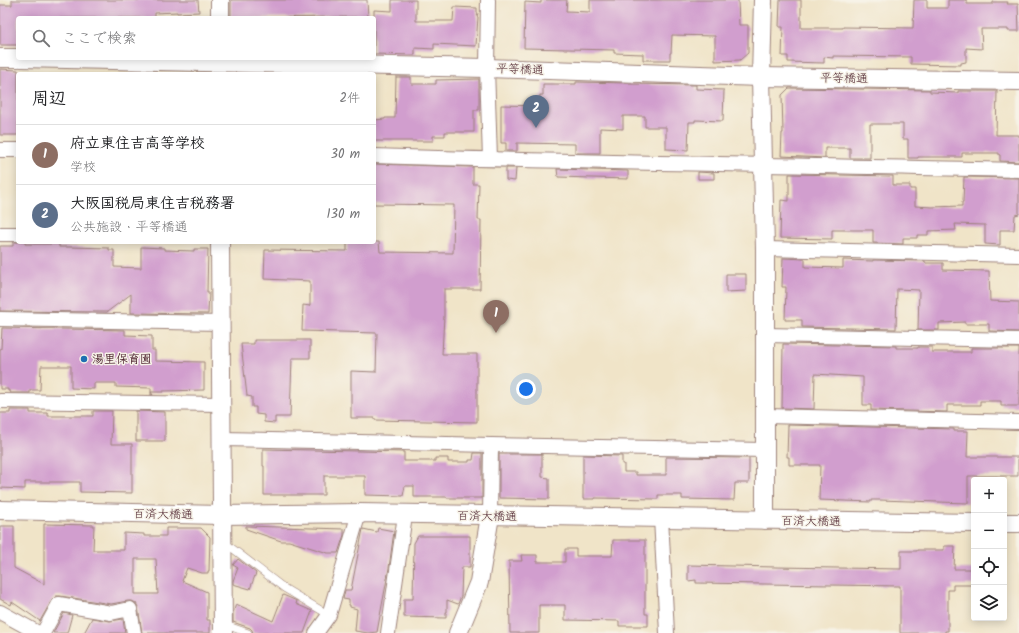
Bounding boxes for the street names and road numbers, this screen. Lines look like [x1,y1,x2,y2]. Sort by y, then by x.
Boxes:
street label: 平等橋通 [496,59,544,80]
street label: 平等橋通 [820,69,868,88]
street label: 百済大橋通 [133,504,193,525]
street label: 百済大橋通 [457,506,517,527]
street label: 百済大橋通 [781,511,841,532]

